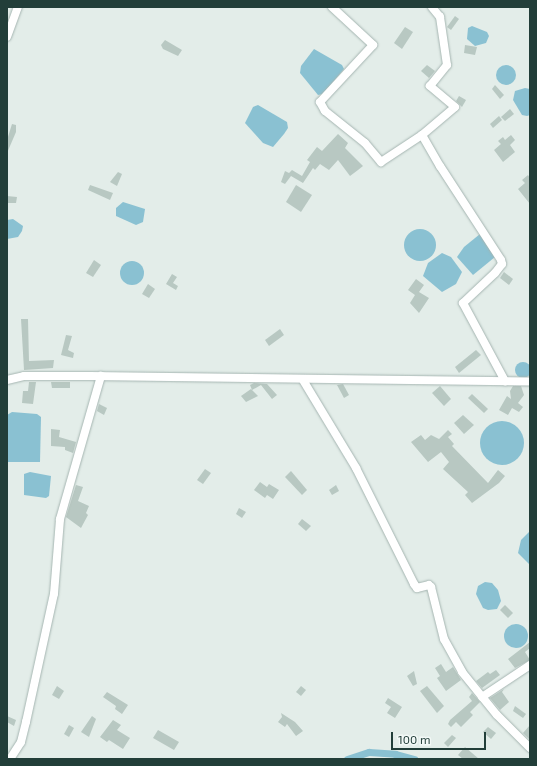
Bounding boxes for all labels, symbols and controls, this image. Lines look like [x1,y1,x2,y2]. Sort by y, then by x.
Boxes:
scale bar [393,724,488,750]
text: 100 m [398,732,430,746]

